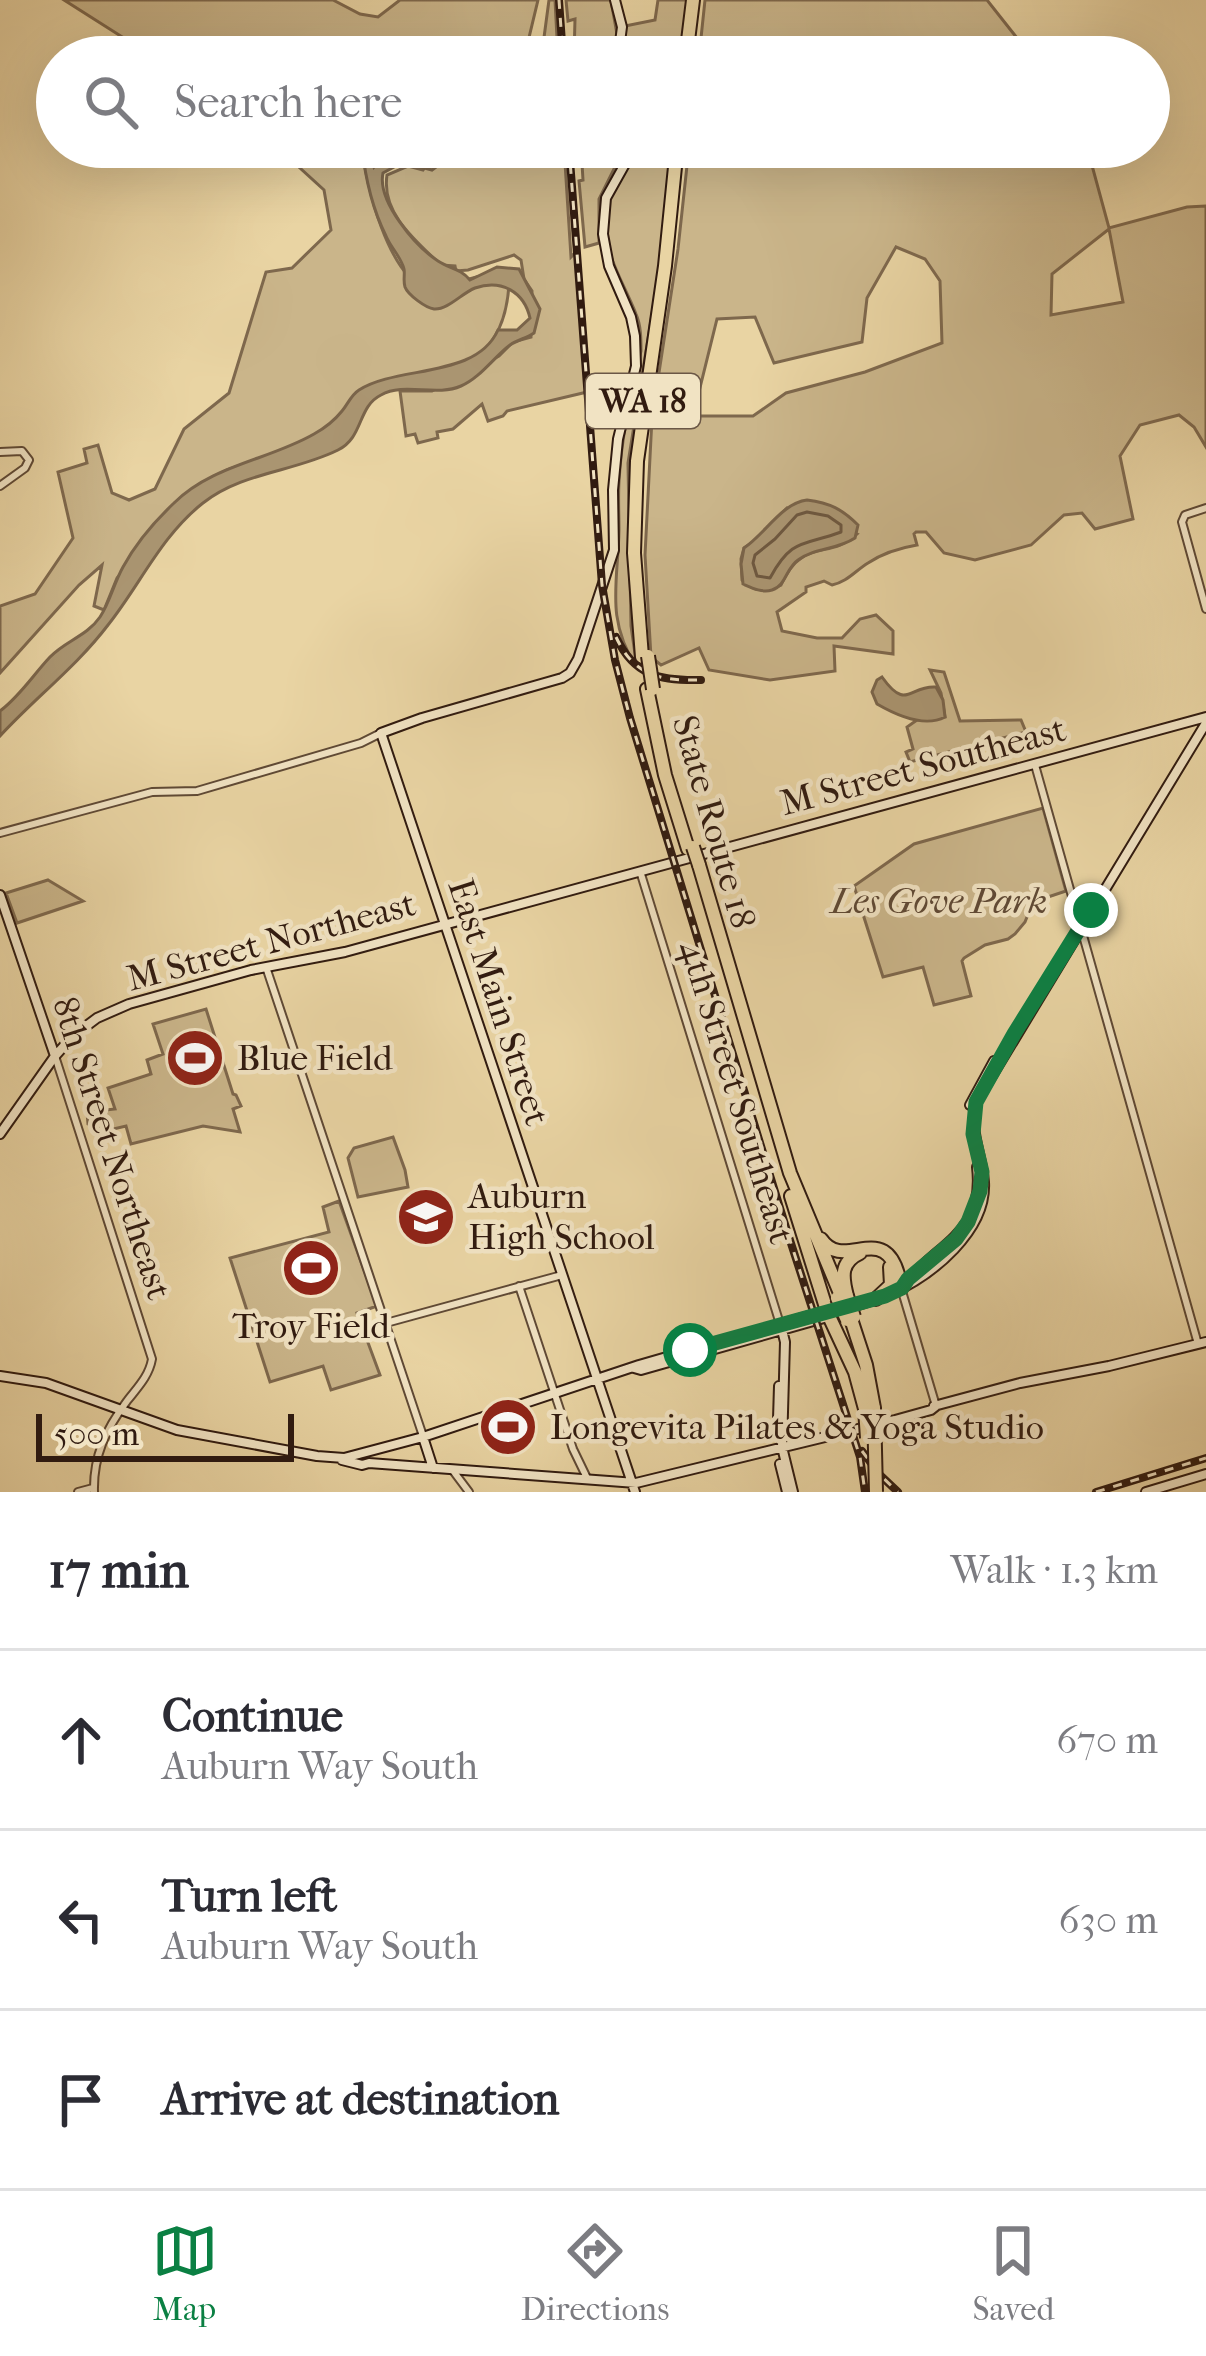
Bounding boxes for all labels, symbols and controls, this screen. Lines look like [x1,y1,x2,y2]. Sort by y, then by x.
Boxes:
search box [36,36,1170,168]
icon: search [78,69,144,135]
text: Search here [174,76,402,129]
road number: WA 18 [586,374,700,428]
street label: M Street Southeast [776,708,1070,824]
street label: State Route 18 [664,711,764,933]
street label: East Main Street [439,874,559,1131]
park label: Les Gove Park [828,880,1047,922]
street label: M Street Northeast [122,882,420,1000]
route end [1064,883,1118,937]
street label: 4th Street Southeast [671,935,803,1249]
street label: 8th Street Northeast [43,992,181,1305]
sports icon: Blue Field [164,1027,226,1089]
place label: Blue Field [237,1037,393,1079]
place label: Auburn High School [466,1175,655,1258]
school or university icon: Auburn High School [395,1186,457,1248]
sports icon: Troy Field [280,1237,342,1299]
place label: Troy Field [232,1305,390,1347]
route start [663,1323,717,1377]
sports icon: Longevita Pilates & Yoga Studio [477,1396,539,1458]
place label: Longevita Pilates & Yoga Studio [550,1406,1044,1448]
scale bar [36,1408,294,1461]
text: 500 m [54,1415,139,1454]
text: 17 min [48,1540,189,1600]
text: Walk · 1.3 km [951,1547,1158,1593]
text: Continue [162,1690,343,1743]
icon: ahead [48,1707,114,1773]
text: 670 m [1056,1717,1158,1763]
text: Auburn Way South [162,1743,478,1789]
text: Turn left [162,1870,337,1923]
icon: left [48,1887,114,1953]
text: 630 m [1059,1897,1158,1943]
text: Auburn Way South [162,1923,478,1969]
icon: arrive [48,2067,114,2133]
text: Arrive at destination [162,2073,559,2126]
tab: Map [152,2218,218,2329]
tab: Directions [521,2218,669,2329]
tab: Saved [973,2218,1054,2329]

